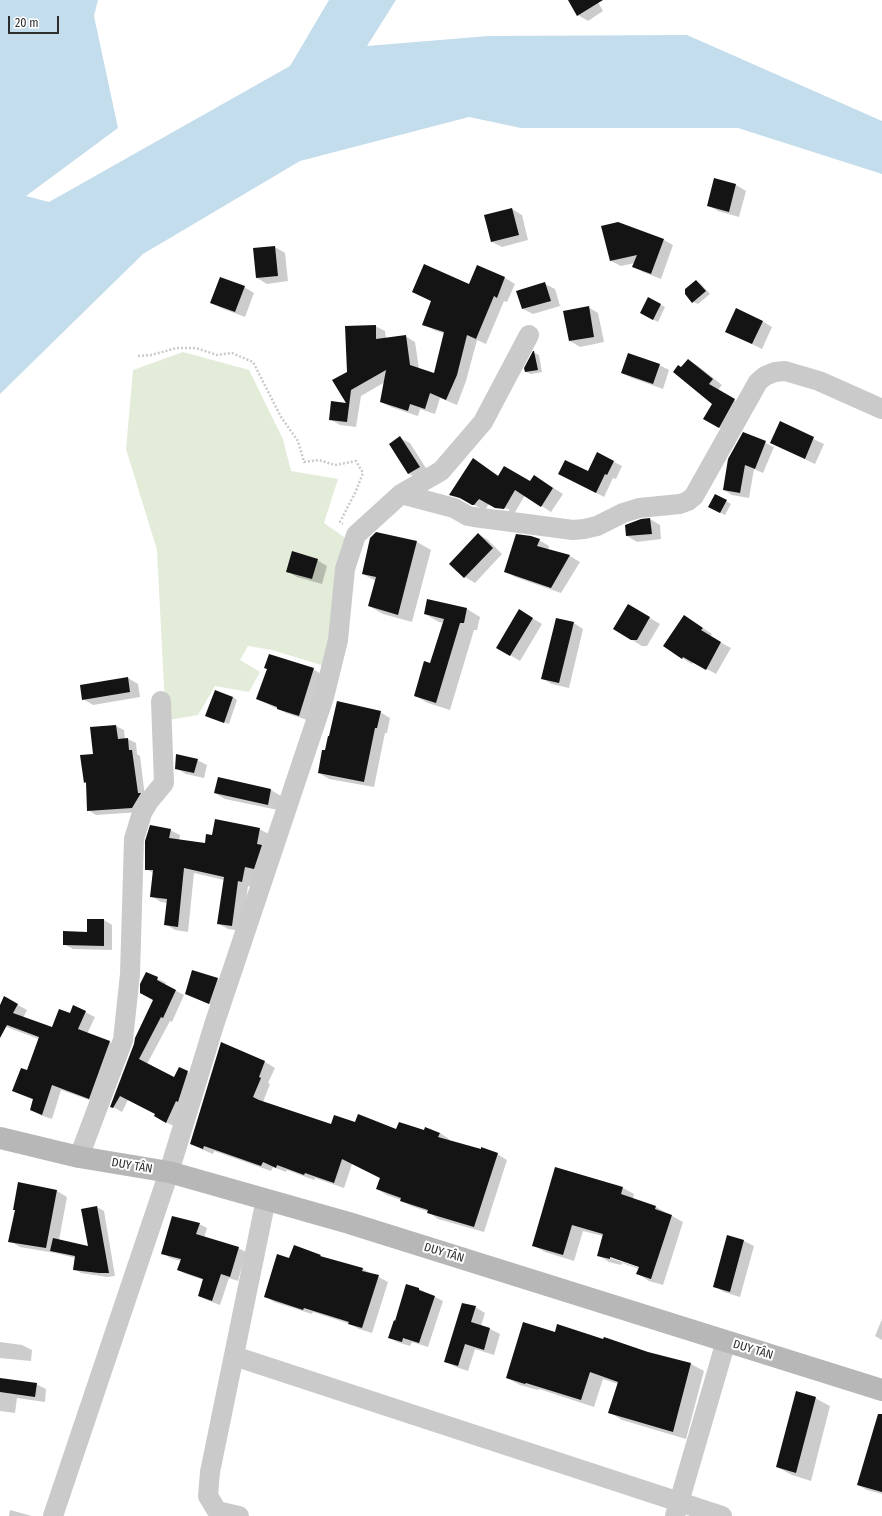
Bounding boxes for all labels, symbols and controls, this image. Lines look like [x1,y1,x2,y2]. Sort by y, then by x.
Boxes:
scale bar [10,8,61,34]
text: 20 m [15,16,39,30]
street label: DUY TÂN [110,1155,154,1177]
street label: DUY TÂN [422,1240,466,1266]
street label: DUY TÂN [731,1337,775,1363]

